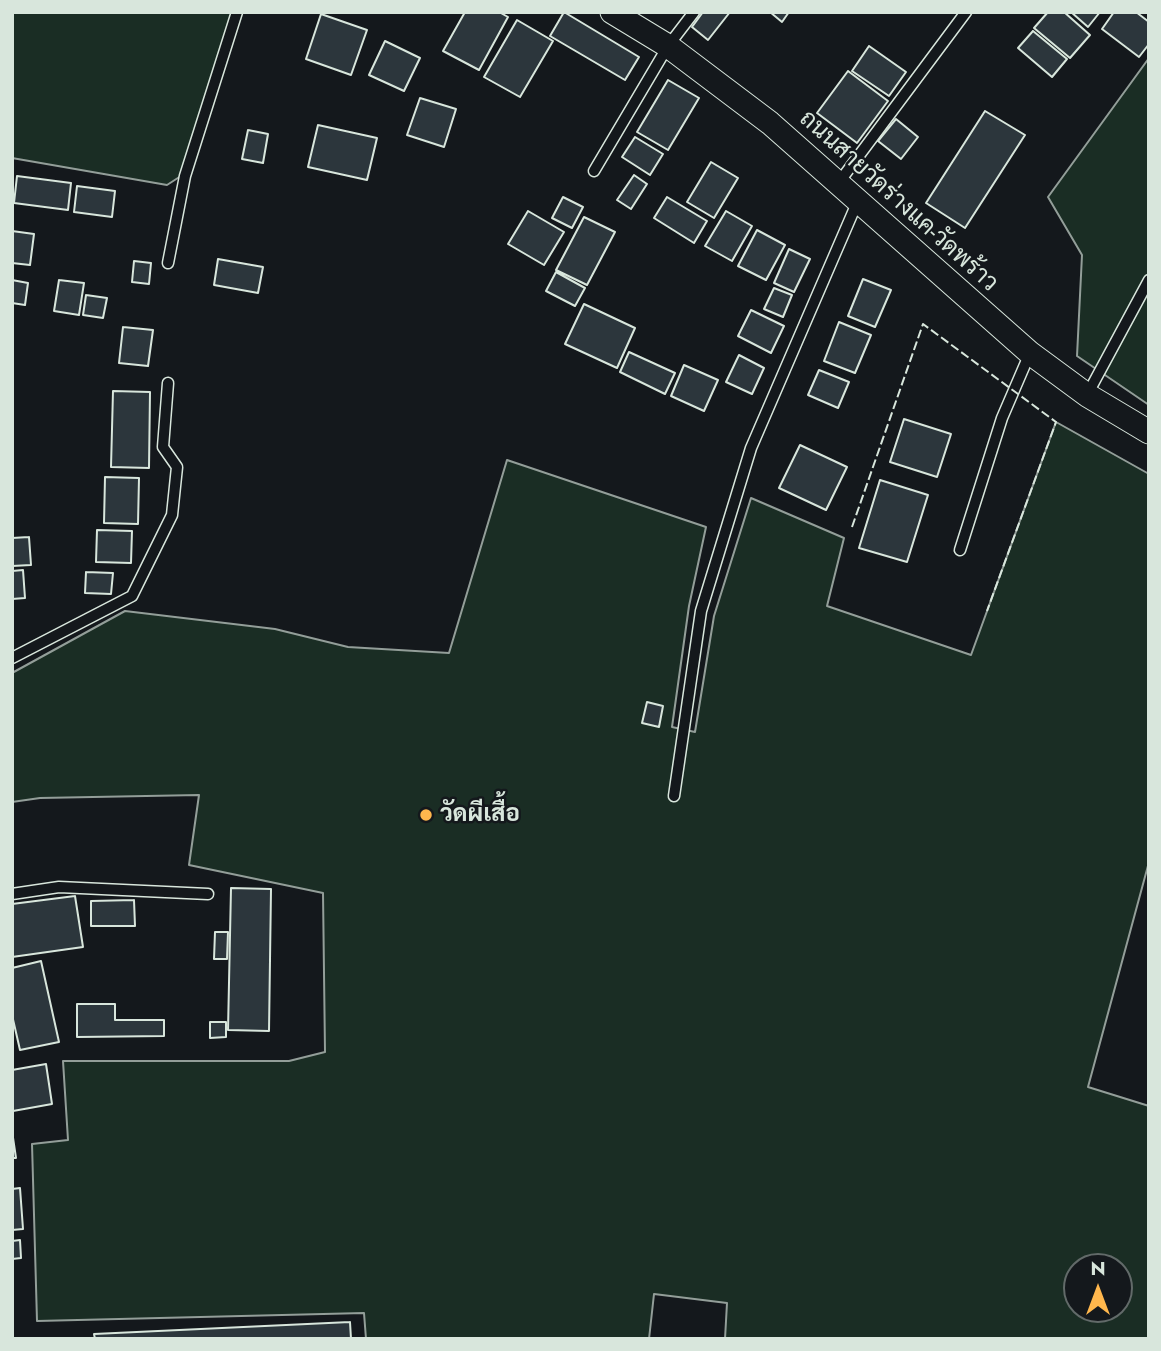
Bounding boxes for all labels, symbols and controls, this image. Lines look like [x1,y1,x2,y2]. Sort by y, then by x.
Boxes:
street label: ถนนสายวัดร่างแค-วัดพร้าว [793,105,1003,299]
place label: วัดผีเสื้อ [440,801,520,829]
marker: วัดผีเสื้อ [418,807,434,823]
north arrow [1063,1253,1133,1323]
text: N [1090,1255,1106,1282]

